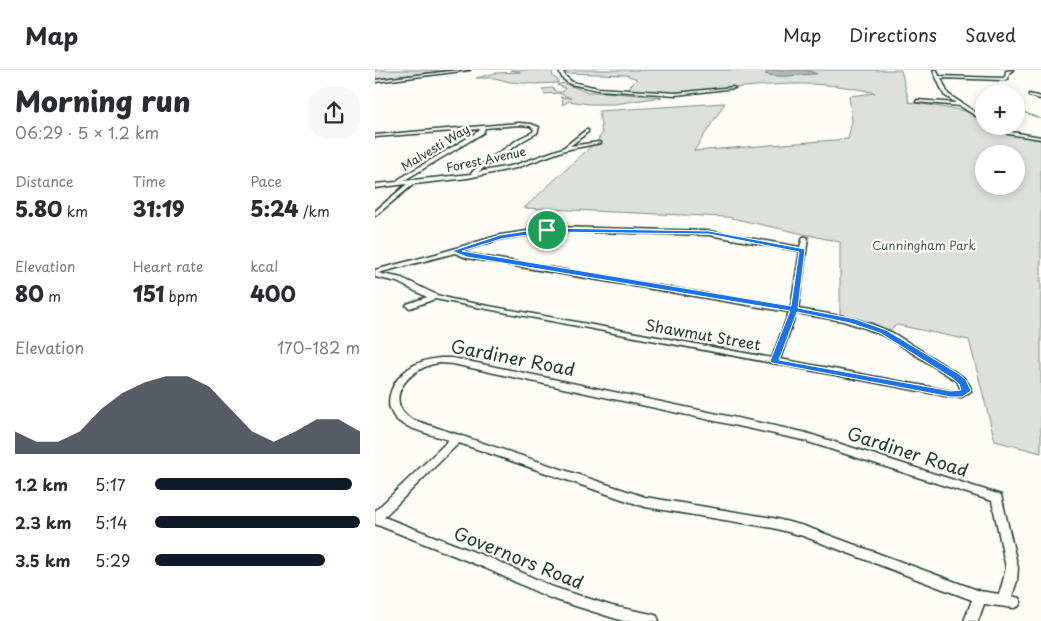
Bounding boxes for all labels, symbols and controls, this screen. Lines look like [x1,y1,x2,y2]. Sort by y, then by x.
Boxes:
text: Map [25,17,78,53]
text: Map [783,21,821,48]
text: Directions [849,21,937,48]
text: Saved [965,21,1016,48]
text: Morning run [15,79,191,122]
map controls [975,85,1025,195]
button: + [975,85,1025,135]
button: share [308,87,360,139]
street label: Malvesti Way [397,119,473,175]
text: 06:29 · 5 × 1.2 km [15,120,159,144]
street label: Forest Avenue [444,142,528,176]
button: − [975,145,1025,195]
text: Distance [15,171,74,192]
text: Time [133,171,166,192]
text: Pace [250,171,282,192]
text: 5.80 [15,192,62,224]
text: 31:19 [133,192,185,224]
text: 5:24 [250,192,298,224]
text: km [62,201,88,222]
text: /km [298,201,330,222]
pin [526,209,568,251]
icon: arrive [533,216,561,244]
park label: Cunningham Park [872,236,976,254]
text: Elevation [15,256,75,277]
text: Heart rate [133,256,203,277]
text: kcal [250,256,278,277]
text: 80 [15,277,44,309]
text: 151 [133,277,164,309]
text: 400 [250,277,296,309]
text: m [44,286,61,307]
text: bpm [164,286,198,307]
street label: Shawmut Street [643,313,763,355]
street label: Gardiner Road [449,332,577,382]
text: Elevation [15,335,84,359]
text: 170–182 m [277,335,360,359]
street label: Gardiner Road [844,419,972,483]
text: 1.2 km [15,472,68,496]
text: 5:17 [95,472,126,496]
text: 2.3 km [15,510,71,534]
text: 5:14 [95,510,128,534]
street label: Governors Road [450,519,588,595]
text: 3.5 km [15,548,70,572]
text: 5:29 [95,548,130,572]

